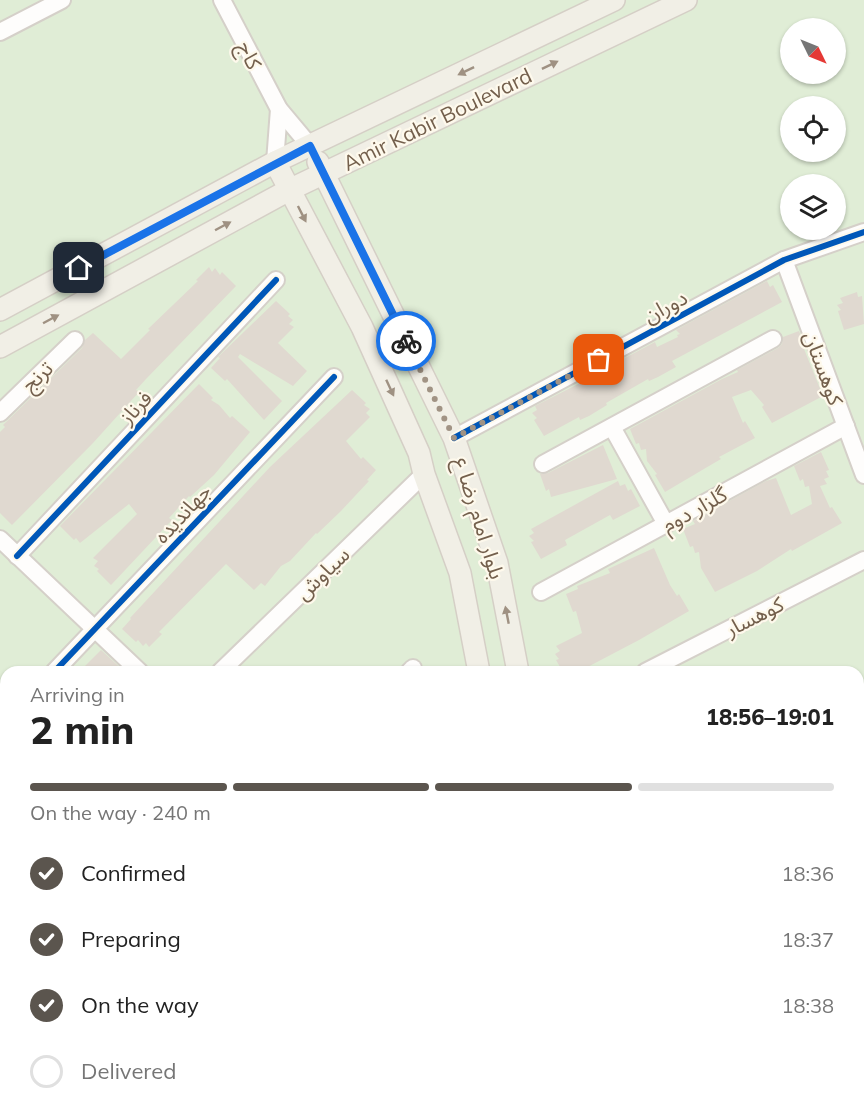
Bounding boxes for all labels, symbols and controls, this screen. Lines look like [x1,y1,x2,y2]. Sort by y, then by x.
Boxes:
north arrow [780,18,846,84]
map controls [780,18,846,240]
street label: کاج [229,37,268,75]
one-way arrow [542,60,559,70]
street label: Amir Kabir Boulevard [338,62,536,176]
one-way arrow [458,66,475,75]
button: locate [780,96,846,162]
button: layers [780,174,846,240]
one-way arrow [297,206,306,223]
one-way arrow [215,221,232,231]
pin [53,242,104,293]
icon: home [62,251,95,284]
street label: دوران [639,284,691,328]
courier [376,311,436,371]
one-way arrow [43,314,60,324]
icon: bike [390,325,423,358]
street label: کوهستان [799,327,849,409]
pin [573,334,624,385]
icon: bag [582,343,615,376]
street label: ترنج [16,355,60,399]
one-way arrow [385,380,394,397]
street label: فرناز [112,385,157,430]
street label: بلوار امام رضا ع [445,454,511,583]
street label: جهاندیده [148,478,216,548]
street label: گلزار دوم [657,480,733,541]
street label: سیاوش [290,541,354,605]
street label: کوهسار [719,590,788,642]
one-way arrow [502,605,511,624]
text: Arriving in [30,682,125,707]
text: 18:56–19:01 [706,703,834,731]
text: 2 min [30,705,135,754]
text: On the way · 240 m [30,800,211,825]
icon: check [30,857,63,890]
text: Confirmed [81,859,186,887]
text: 18:36 [781,861,834,886]
icon: check [30,923,63,956]
text: Preparing [81,925,181,953]
text: 18:37 [781,927,834,952]
icon: check [30,989,63,1022]
text: On the way [81,991,199,1019]
text: 18:38 [781,993,834,1018]
text: Delivered [81,1057,176,1085]

